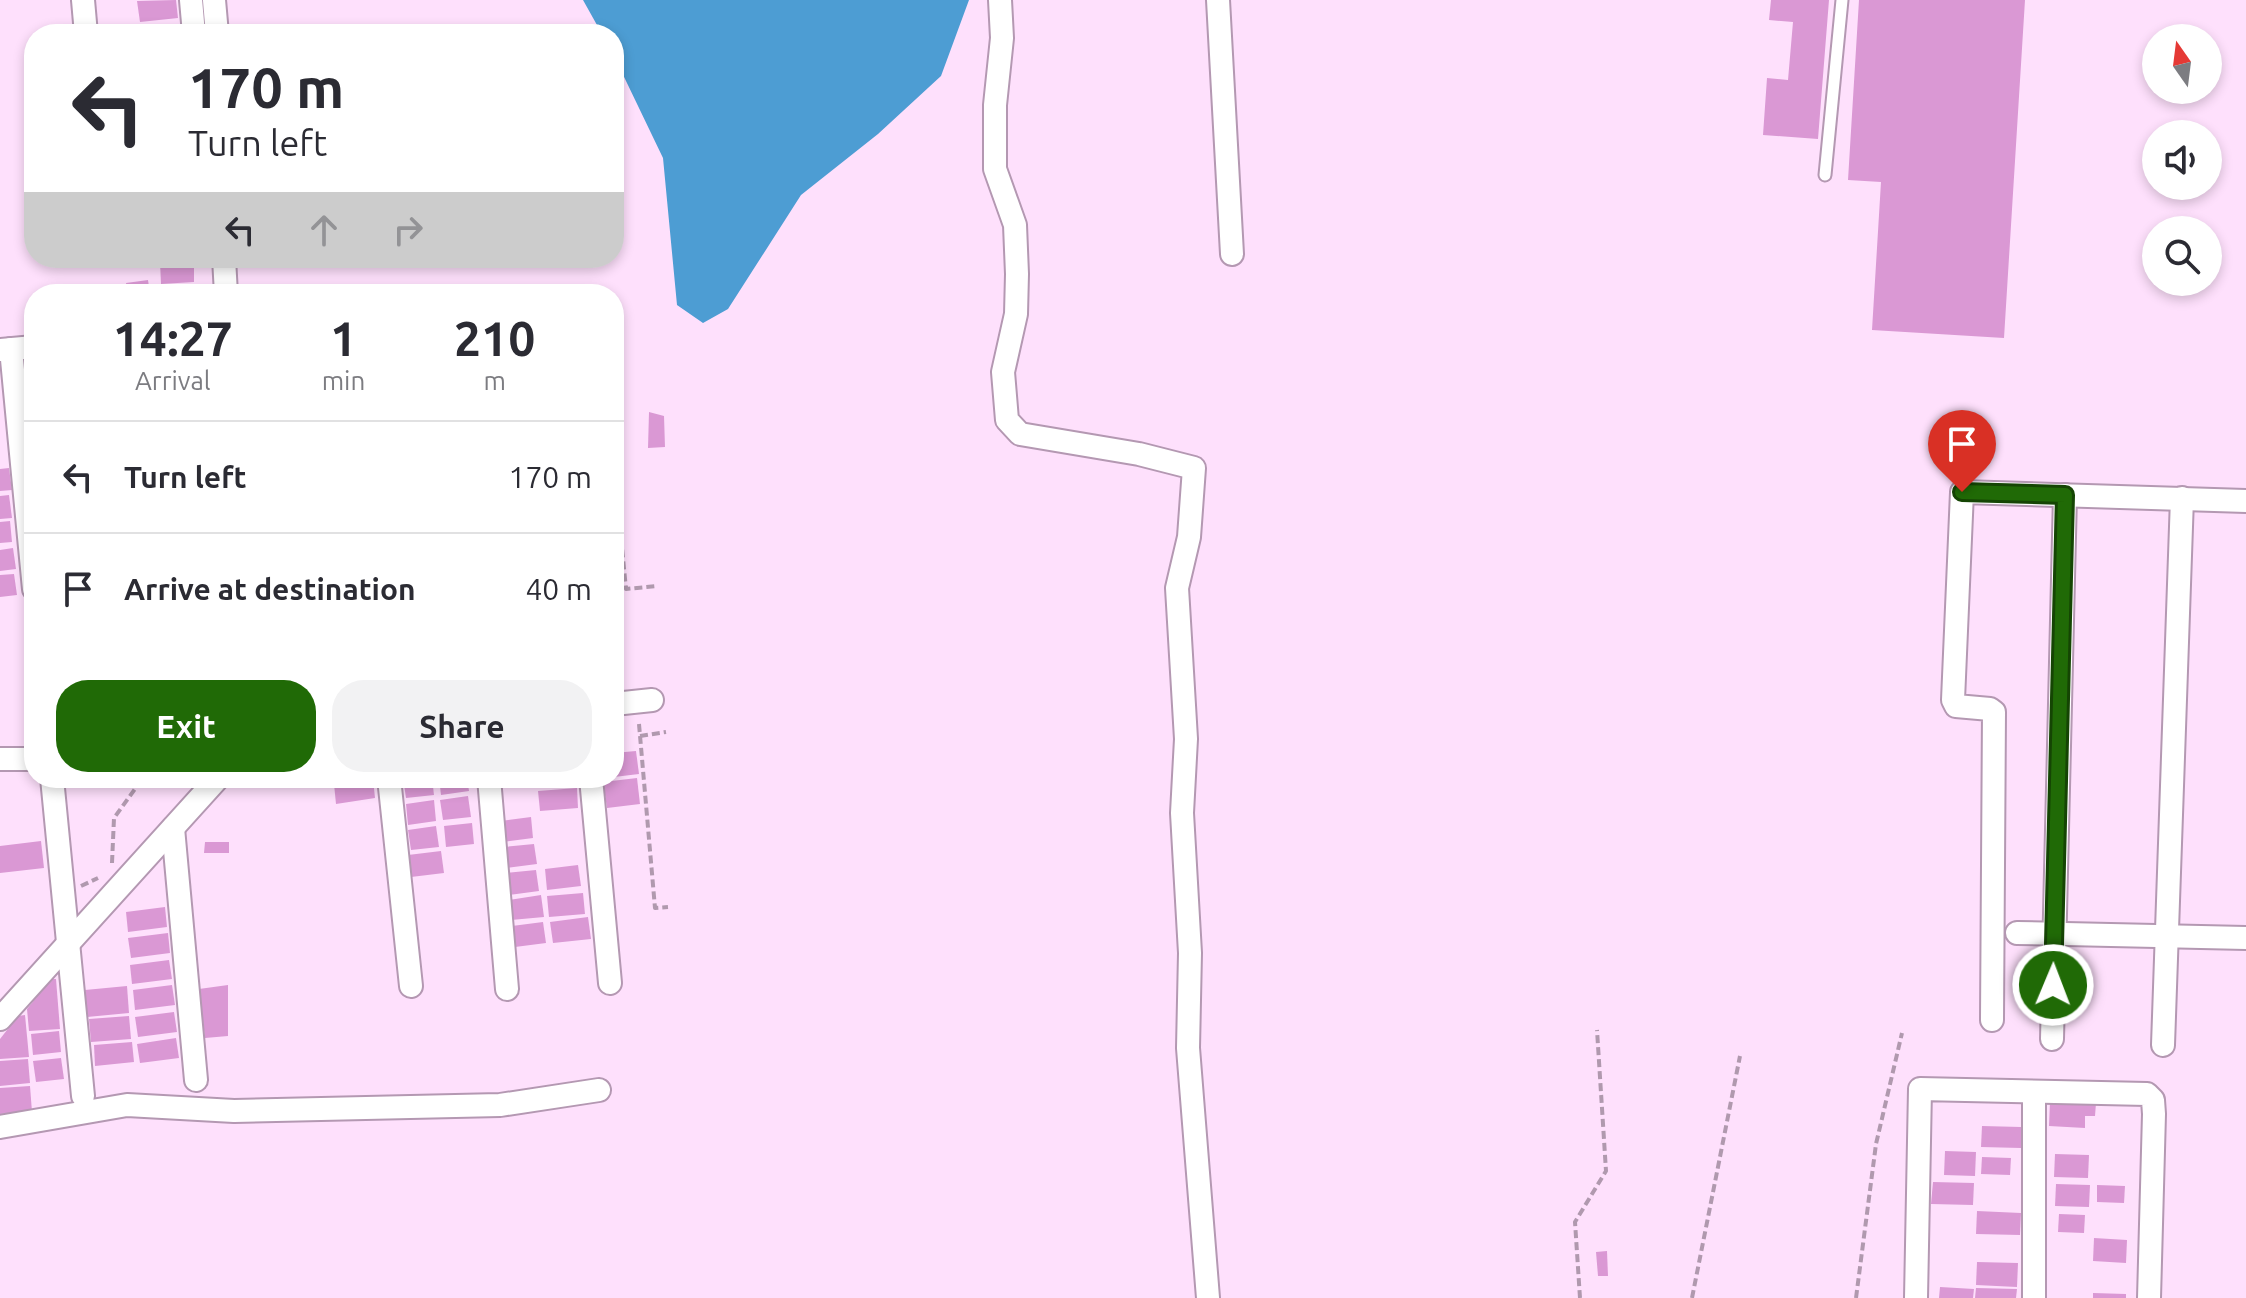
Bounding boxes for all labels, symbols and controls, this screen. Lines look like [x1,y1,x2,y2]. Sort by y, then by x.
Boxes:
north arrow [2142,24,2222,104]
map controls [2142,24,2222,296]
icon: left [56,56,160,160]
text: 170 m [188,56,344,119]
button: sound [2142,120,2222,200]
text: Turn left [188,122,327,163]
icon: left [218,208,262,252]
icon: ahead [302,208,346,252]
icon: right [386,208,430,252]
button: search [2142,216,2222,296]
text: 14:27 [113,311,233,365]
text: 1 [330,311,357,365]
text: 210 [454,311,535,365]
text: Arrival [135,366,211,395]
text: min [322,366,365,395]
text: m [483,366,506,395]
pin [1928,410,1996,492]
icon: arrive [1940,422,1984,466]
icon: left [56,455,100,499]
text: Turn left [124,460,246,494]
text: 170 m [508,460,592,494]
icon: arrive [56,567,100,611]
text: Arrive at destination [124,572,416,606]
text: 40 m [525,572,592,606]
button: Exit [56,680,316,772]
button: Share [332,680,592,772]
position arrow [2011,943,2095,1027]

